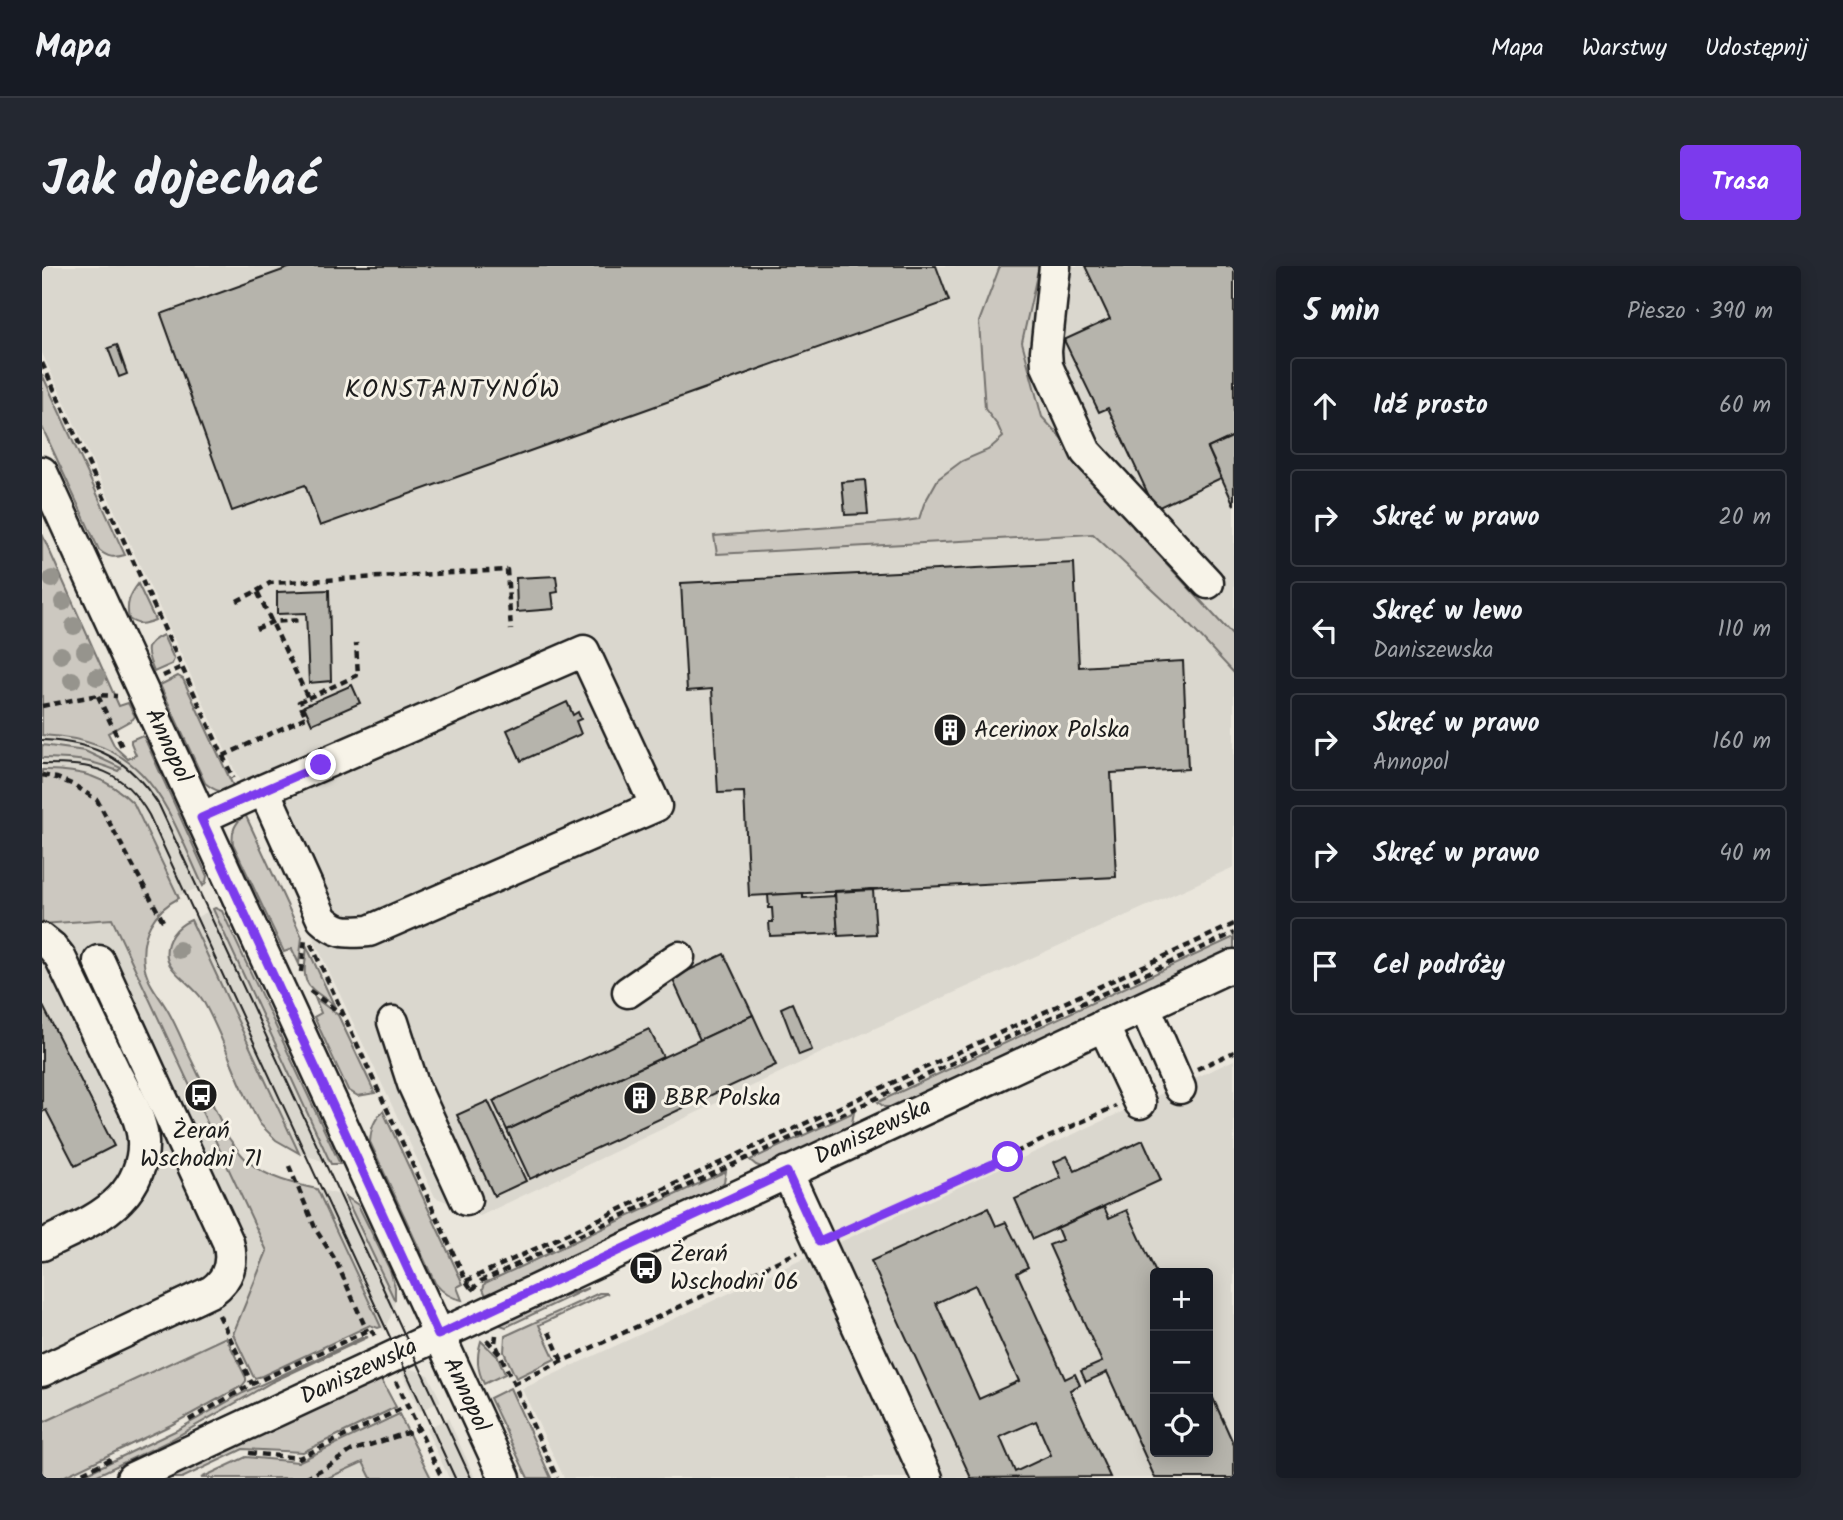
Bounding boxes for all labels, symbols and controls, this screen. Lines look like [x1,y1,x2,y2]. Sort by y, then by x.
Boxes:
text: Mapa [35,22,111,75]
text: Mapa [1491,29,1544,68]
text: Warstwy [1582,29,1667,68]
text: Udostępnij [1705,29,1808,68]
text: Jak dojechać [42,143,320,221]
button: Trasa [1680,145,1801,220]
text: 5 min [1304,288,1380,336]
text: Pieszo · 390 m [1627,294,1773,330]
district label: KONSTANTYNÓW [345,369,561,411]
text: Idź prosto [1373,385,1488,427]
icon: ahead [1306,387,1344,425]
text: 60 m [1719,388,1771,424]
text: Skręć w prawo [1373,497,1540,539]
icon: right [1306,499,1344,537]
text: 20 m [1719,500,1771,536]
text: Skręć w lewo [1373,591,1523,633]
icon: left [1306,611,1344,649]
text: 110 m [1718,612,1771,648]
text: Daniszewska [1373,633,1493,669]
street label: Annopol [134,702,202,790]
text: Skręć w prawo [1373,703,1540,745]
building icon: Acerinox Polska [931,711,969,749]
place label: Acerinox Polska [974,711,1130,750]
icon: right [1306,723,1344,761]
text: 160 m [1712,724,1771,760]
text: Annopol [1373,745,1449,781]
route end [305,749,336,780]
text: Skręć w prawo [1373,833,1540,875]
icon: right [1306,835,1344,873]
text: 40 m [1719,836,1771,872]
text: Cel podróży [1373,945,1505,987]
icon: arrive [1306,947,1344,985]
bus stop icon: Żerań Wschodni 71 [182,1076,220,1114]
building icon: BBR Polska [621,1079,659,1117]
place label: BBR Polska [664,1079,781,1118]
street label: Daniszewska [808,1088,938,1176]
place label: Żerań Wschodni 71 [140,1112,262,1179]
route start [992,1141,1023,1172]
place label: Żerań Wschodni 06 [670,1235,799,1302]
bus stop icon: Żerań Wschodni 06 [627,1249,665,1287]
map controls [1150,1268,1213,1457]
button: + [1150,1268,1213,1331]
street label: Daniszewska [294,1328,424,1416]
button: − [1150,1331,1213,1394]
street label: Annopol [432,1351,500,1439]
button: locate [1150,1394,1213,1457]

